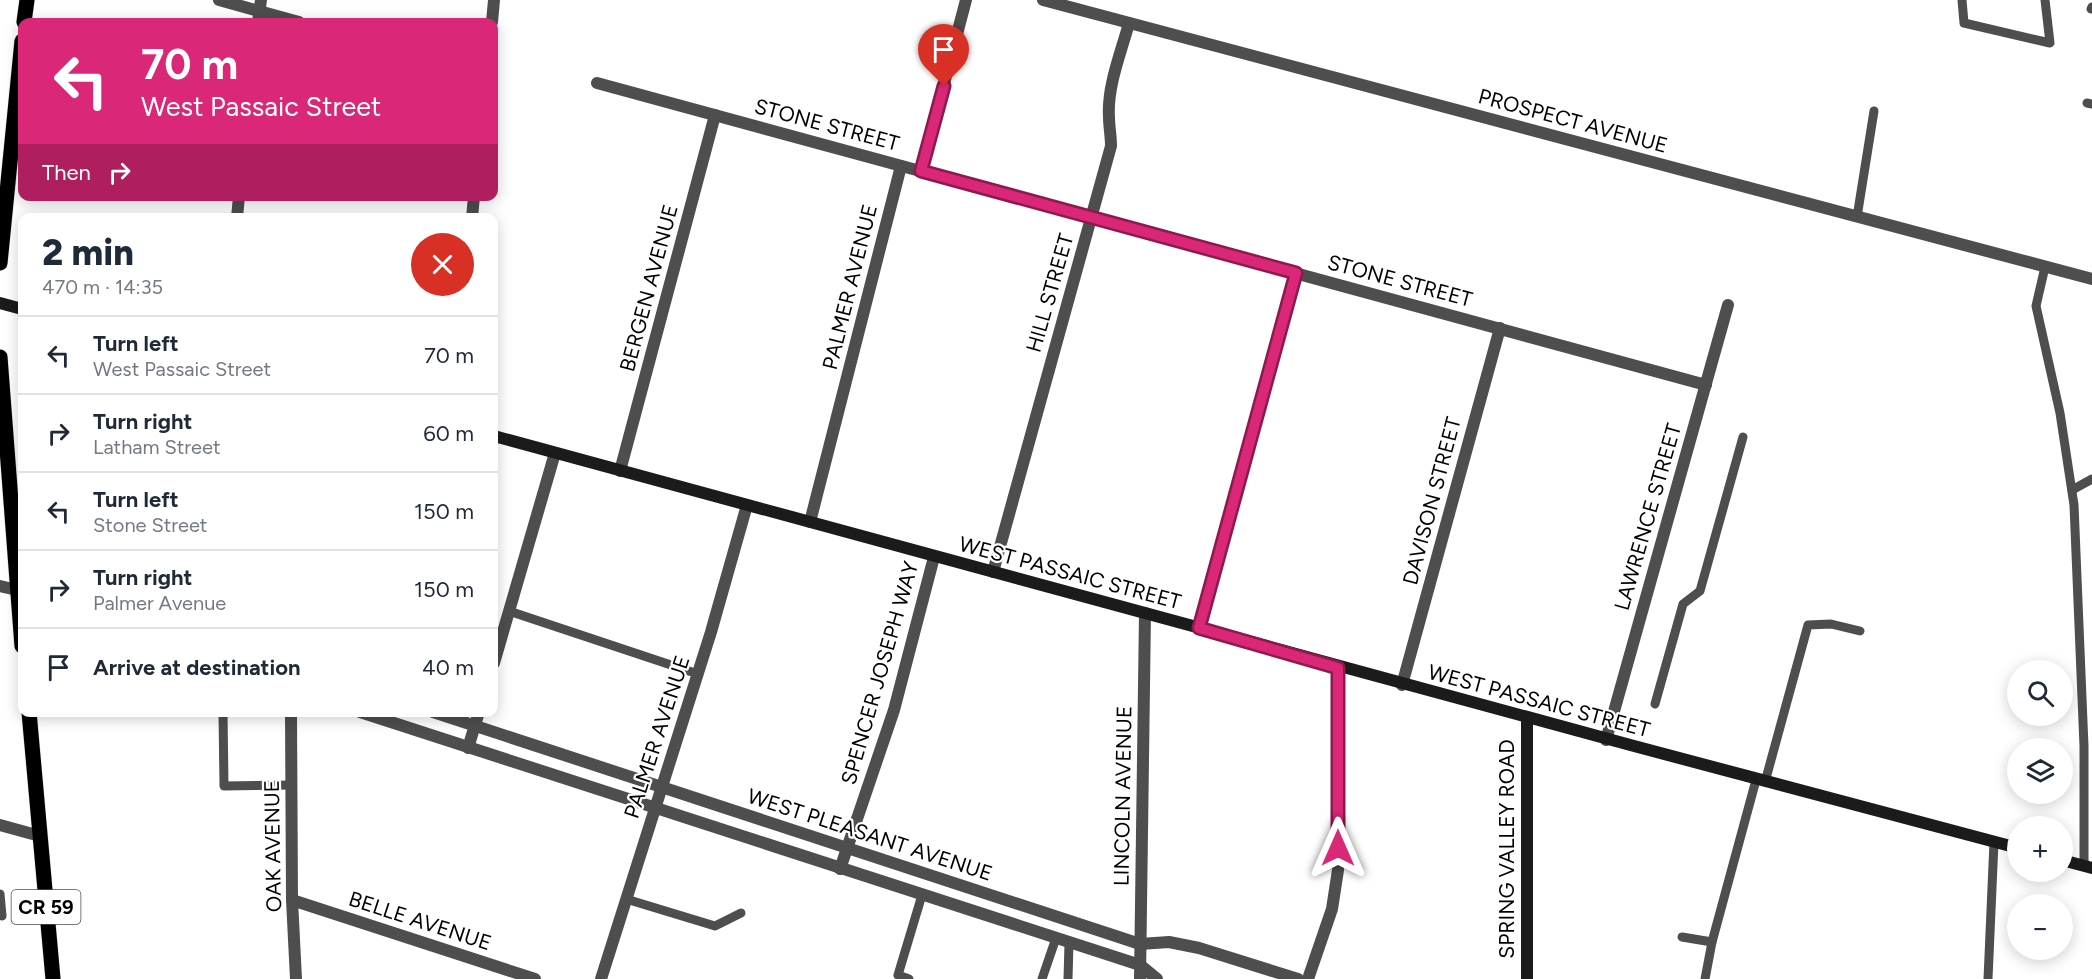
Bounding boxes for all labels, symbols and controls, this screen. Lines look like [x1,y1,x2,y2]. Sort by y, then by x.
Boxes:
pin [918,24,969,86]
icon: arrive [927,33,960,66]
text: 70 m [141,39,238,90]
icon: left [42,42,120,120]
street label: PROSPECT AVENUE [1476,83,1670,158]
text: West Passaic Street [141,90,381,123]
street label: STONE STREET [752,93,903,156]
icon: right [103,156,136,189]
text: Then [42,159,91,186]
street label: BERGEN AVENUE [614,202,683,374]
street label: PALMER AVENUE [817,202,882,372]
street label: HILL STREET [1021,230,1079,355]
text: 2 min [42,231,134,274]
button: close [411,233,474,296]
street label: STONE STREET [1325,249,1476,312]
text: 470 m · 14:35 [42,275,163,299]
text: Turn left [93,330,179,357]
icon: left [42,339,75,372]
text: 70 m [424,342,474,369]
text: West Passaic Street [93,357,271,381]
text: Turn right [93,408,192,435]
street label: DAVISON STREET [1397,414,1466,588]
icon: right [42,417,75,450]
text: 60 m [423,420,474,447]
street label: LAWRENCE STREET [1609,420,1686,613]
text: Latham Street [93,435,220,459]
text: Turn left [93,486,179,513]
icon: left [42,495,75,528]
text: 150 m [414,498,474,525]
text: Stone Street [93,513,207,537]
street label: WEST PASSAIC STREET [956,531,1184,614]
street label: SPENCER JOSEPH WAY [836,558,924,788]
text: Turn right [93,564,192,591]
icon: right [42,573,75,606]
text: 150 m [414,576,474,603]
text: Palmer Avenue [93,591,226,615]
icon: arrive [42,651,75,684]
street label: PALMER AVENUE [618,652,695,821]
text: Arrive at destination [93,654,301,681]
text: 40 m [422,654,474,681]
street label: WEST PASSAIC STREET [1425,659,1653,742]
map controls [2007,660,2073,960]
button: search [2007,660,2073,726]
street label: LINCOLN AVENUE [1108,706,1137,886]
button: layers [2007,738,2073,804]
street label: SPRING VALLEY ROAD [1494,739,1519,959]
street label: OAK AVENUE [259,780,286,912]
street label: WEST PLEASANT AVENUE [745,783,996,886]
position arrow [1306,816,1370,880]
button: + [2007,816,2073,882]
street label: BELLE AVENUE [346,886,495,955]
road number: CR 59 [12,890,80,924]
button: − [2007,894,2073,960]

